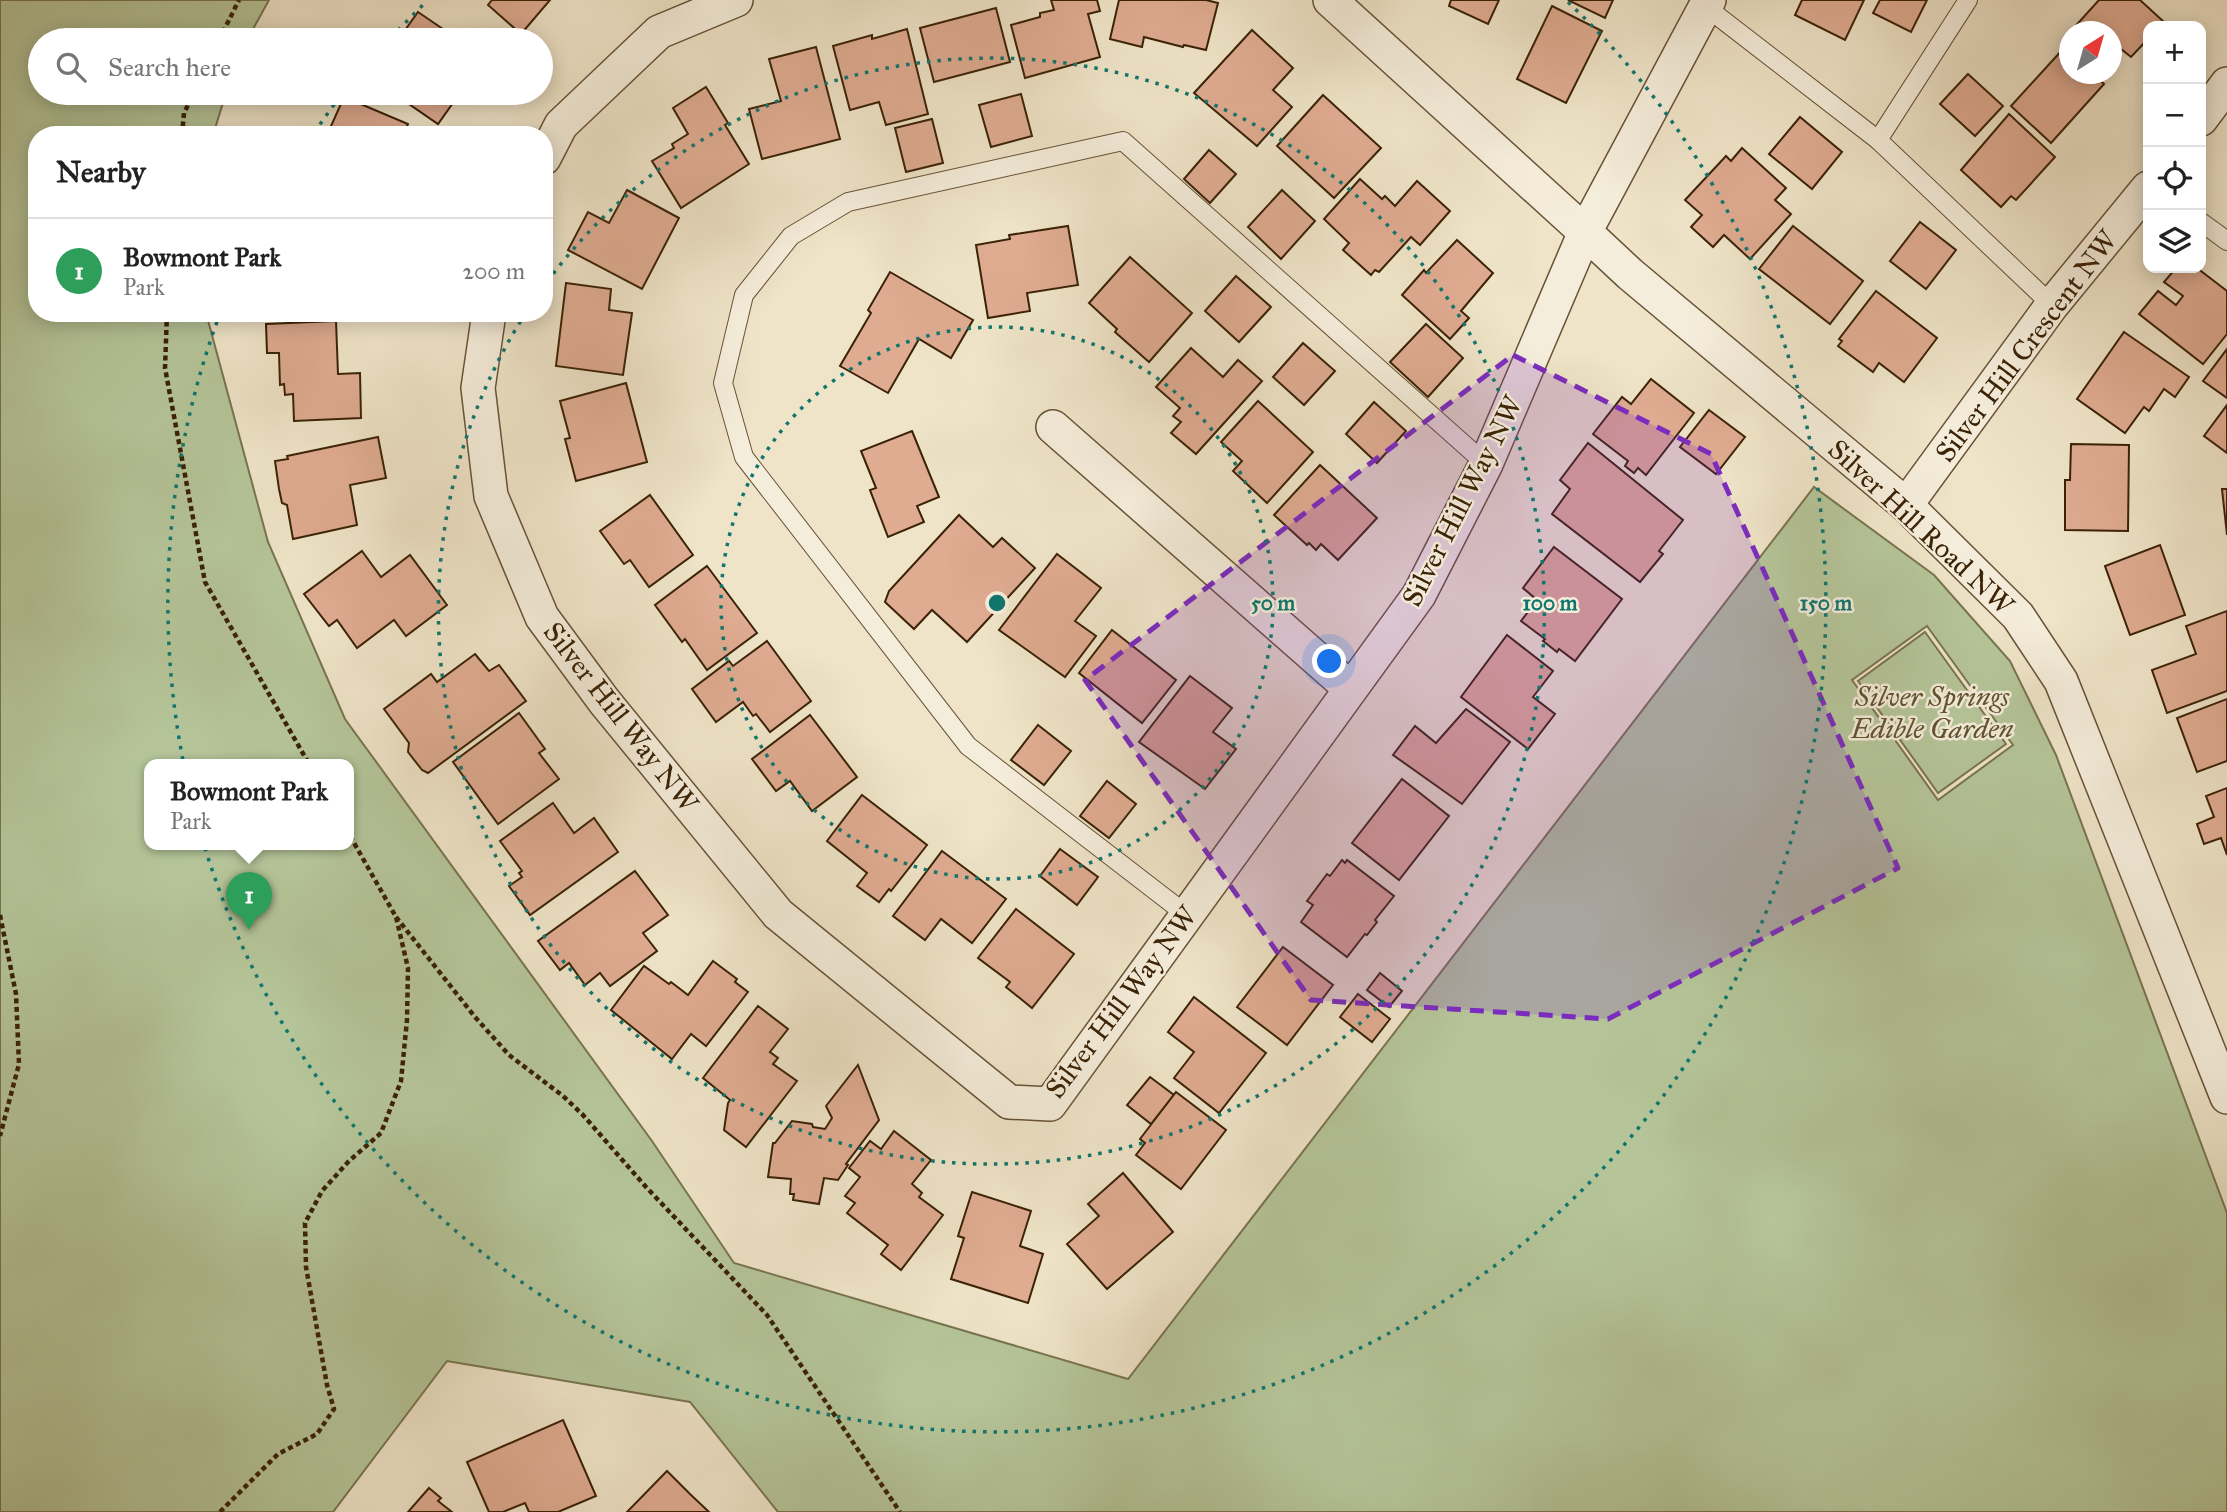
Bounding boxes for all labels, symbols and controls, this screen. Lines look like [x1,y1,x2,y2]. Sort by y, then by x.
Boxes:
north arrow [2059,21,2122,84]
map controls [2143,21,2206,273]
button: + [2143,21,2206,84]
search box [28,28,553,105]
icon: search [52,48,90,86]
text: Search here [108,51,231,83]
button: − [2143,84,2206,147]
button: locate [2143,147,2206,210]
text: Nearby [56,154,146,190]
button: layers [2143,210,2206,273]
street label: Silver Hill Crescent NW [1927,222,2126,469]
text: Bowmont Park [123,241,281,273]
text: 1 [74,257,84,285]
text: 200 m [463,257,525,285]
text: Park [123,273,165,301]
street label: Silver Hill Way NW [1394,389,1531,612]
street label: Silver Hill Road NW [1821,432,2022,623]
text: 50 m [1251,590,1295,616]
text: 100 m [1523,590,1578,616]
text: 150 m [1800,590,1852,616]
centre of rings [985,591,1009,615]
street label: Silver Hill Way NW [536,615,707,820]
your location [1312,644,1346,678]
park label: Silver Springs Edible Garden [1850,679,2014,746]
popup [144,759,354,850]
text: Bowmont Park [170,775,328,807]
text: Park [170,807,211,835]
pin: 1 [226,872,272,930]
street label: Silver Hill Way NW [1037,898,1206,1105]

